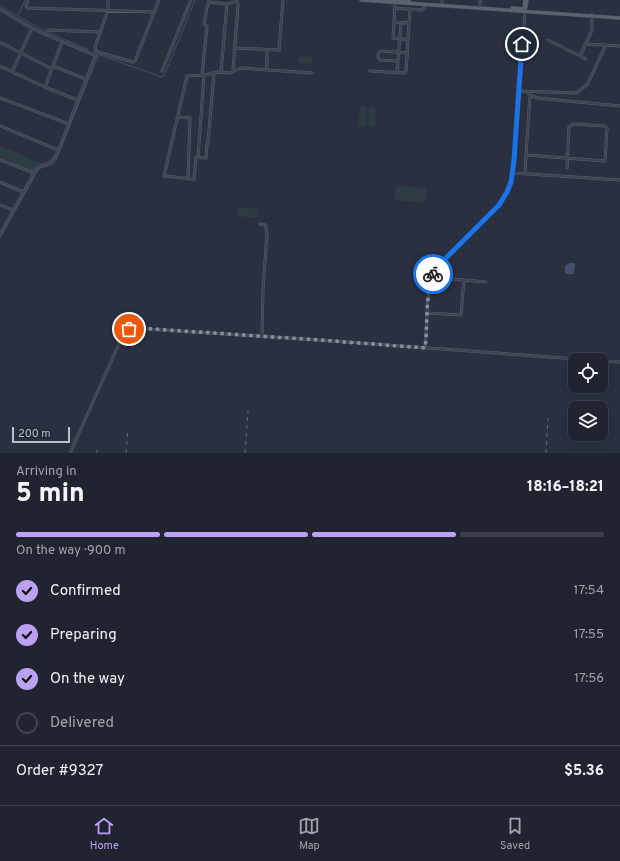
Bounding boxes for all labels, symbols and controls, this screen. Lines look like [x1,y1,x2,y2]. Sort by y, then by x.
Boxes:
pin [505,27,539,61]
icon: home [511,33,533,55]
courier [413,254,453,294]
icon: bike [422,263,444,285]
pin [112,312,146,346]
icon: bag [118,318,140,340]
map controls [568,353,608,441]
button: locate [568,353,608,393]
button: layers [568,401,608,441]
scale bar [12,425,70,444]
text: 200 m [18,427,51,441]
text: Arriving in [16,464,77,480]
text: 5 min [16,478,85,511]
text: 18:16–18:21 [527,478,604,497]
text: On the way · 900 m [16,543,125,559]
icon: check [16,580,38,602]
text: Confirmed [50,582,121,601]
text: 17:54 [574,583,604,599]
icon: check [16,624,38,646]
text: Preparing [50,626,117,645]
text: 17:55 [574,627,604,643]
icon: check [16,668,38,690]
text: On the way [50,670,125,689]
text: 17:56 [574,671,604,687]
text: Delivered [50,714,114,733]
text: Order #9327 [16,762,103,781]
text: $5.36 [564,762,604,781]
tab: Home [90,815,119,853]
tab: Map [298,815,320,853]
tab: Saved [500,815,530,853]

